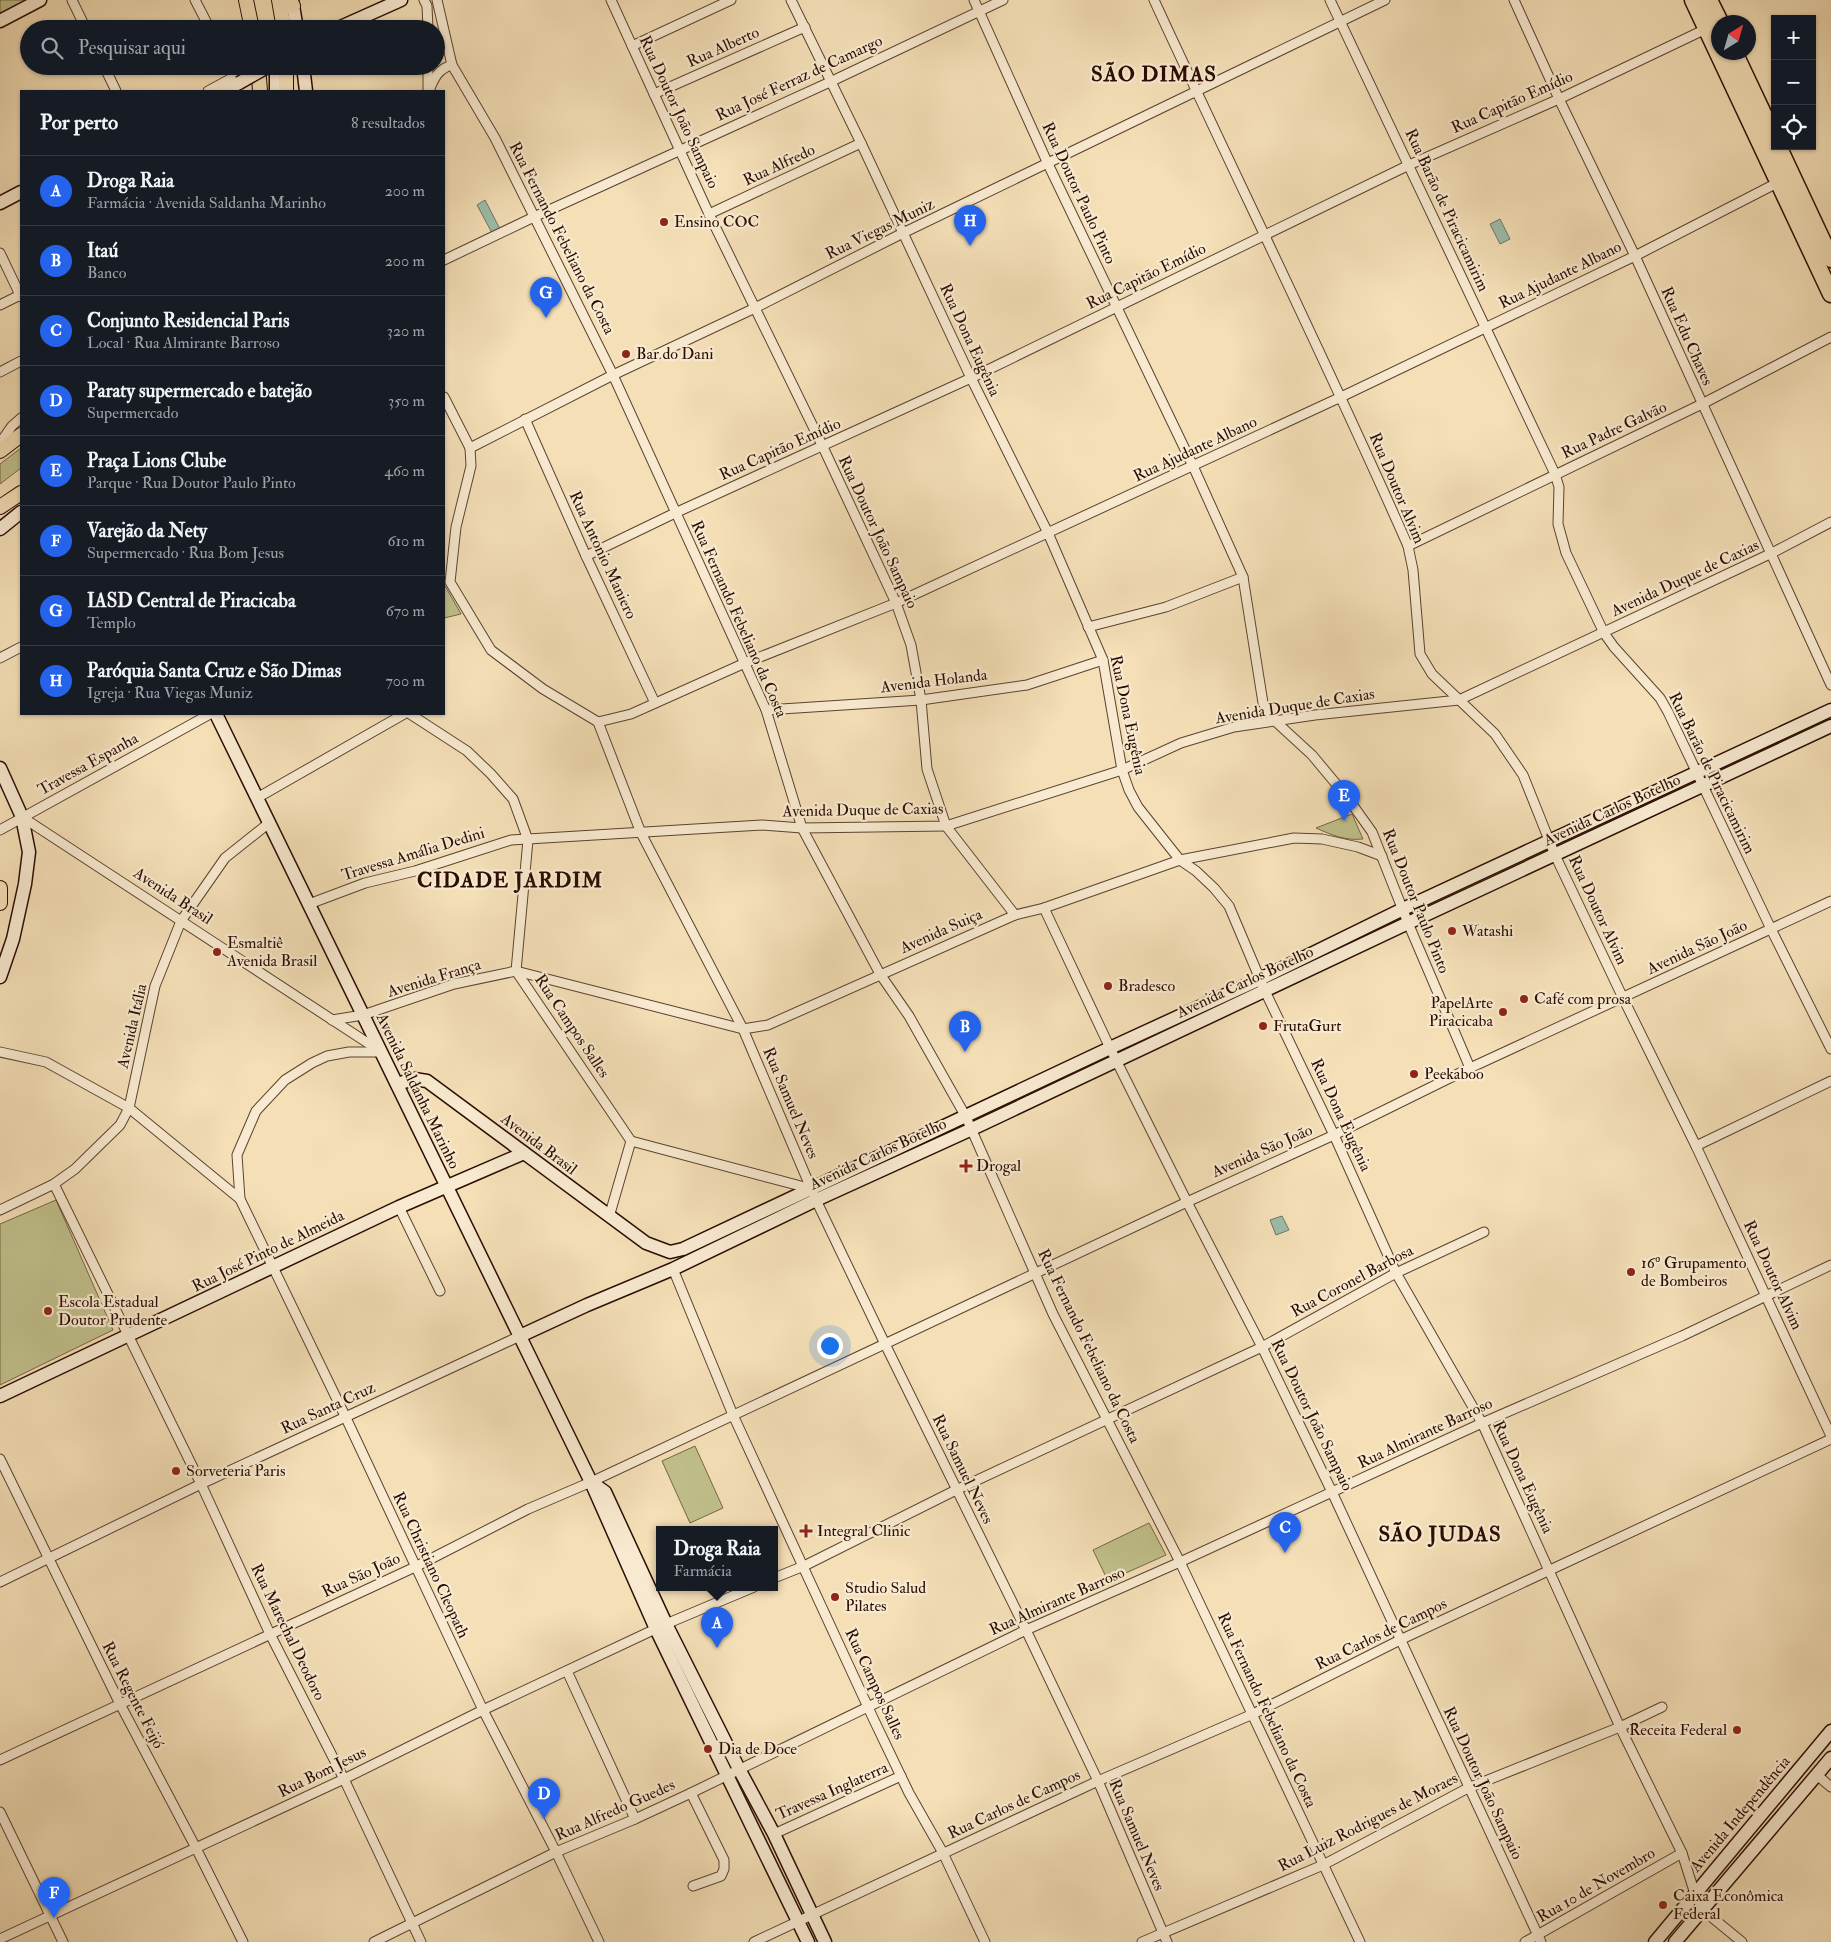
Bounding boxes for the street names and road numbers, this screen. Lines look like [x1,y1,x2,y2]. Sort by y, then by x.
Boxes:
street label: Rua Alberto [684,22,763,72]
street label: Rua José Ferraz de Camargo [713,30,886,126]
street label: Rua Doutor João Sampaio [634,32,723,192]
street label: Rua Capitão Emídio [1448,66,1576,139]
street label: Rua Doutor Paulo Pinto [1037,119,1121,267]
street label: Rua Barão de Piracicamirim [1400,125,1494,295]
street label: Rua Fernando Febeliano da Costa [505,138,620,338]
street label: Rua Alfredo [740,140,818,190]
street label: Rua Viegas Muniz [822,194,938,264]
street label: Rua Ajudante Albano [1495,237,1625,313]
street label: Rua Capitão Emídio [1083,238,1210,315]
street label: Rua Dona Eugênia [935,281,1005,400]
street label: Rua Edu Chaves [1656,284,1718,388]
street label: Rua Padre Galvão [1558,397,1670,463]
street label: Rua Ajudante Albano [1130,411,1260,486]
street label: Rua Capitão Emídio [716,413,844,486]
street label: Rua Doutor Alvim [1365,430,1430,547]
street label: Rua Doutor João Sampaio [833,452,922,612]
street label: Rua Antonio Maniero [565,488,642,622]
street label: Rua Fernando Febeliano da Costa [686,517,792,721]
street label: Avenida Duque de Caxias [1607,535,1762,622]
street label: Rua Dona Eugênia [1106,653,1151,777]
street label: Avenida Holanda [879,664,989,698]
street label: Avenida Duque de Caxias [1213,684,1376,729]
street label: Rua Barão de Piracicamirim [1664,689,1760,858]
street label: Travessa Espanha [34,728,143,801]
street label: Avenida Carlos Botelho [1540,769,1684,851]
street label: Avenida Duque de Caxias [781,799,944,821]
street label: Travessa Amália Dedini [339,823,487,885]
street label: Rua Doutor Paulo Pinto [1378,826,1454,976]
street label: Rua Doutor Alvim [1564,852,1632,968]
street label: Avenida Brasil [129,862,216,929]
street label: Avenida Suiça [896,904,986,958]
street label: Avenida São João [1643,915,1751,980]
street label: Avenida Carlos Botelho [1173,941,1317,1023]
street label: Avenida França [384,954,484,1002]
street label: Rua Campos Salles [529,970,614,1082]
street label: Avenida Itália [112,981,152,1071]
street label: Avenida Saldanha Marinho [371,1009,464,1172]
street label: Rua Samuel Neves [758,1044,824,1162]
street label: Rua Dona Eugênia [1306,1056,1376,1175]
street label: Avenida Brasil [496,1108,581,1179]
street label: Avenida Carlos Botelho [806,1113,950,1195]
street label: Avenida São João [1208,1120,1316,1183]
street label: Rua José Pinto de Almeida [189,1205,348,1297]
street label: Rua Doutor Alvim [1739,1217,1807,1333]
street label: Rua Coronel Barbosa [1287,1240,1417,1322]
street label: Rua Fernando Febeliano da Costa [1033,1246,1145,1447]
street label: Rua Doutor João Sampaio [1266,1336,1358,1495]
street label: Rua Santa Cruz [278,1377,379,1439]
street label: Rua Almirante Barroso [1355,1393,1496,1473]
street label: Rua Samuel Neves [928,1411,998,1527]
street label: Rua Dona Eugênia [1488,1418,1558,1537]
street label: Rua Christiano Cleopath [387,1489,474,1642]
street label: Rua São João [319,1548,404,1603]
street label: Rua Marechal Deodoro [246,1560,330,1704]
street label: Rua Almirante Barroso [986,1562,1128,1640]
street label: Rua Carlos de Campos [1312,1593,1451,1675]
street label: Rua Fernando Febeliano da Costa [1213,1609,1321,1811]
street label: Rua Campos Salles [840,1625,910,1743]
street label: Rua Regente Feijó [97,1638,169,1752]
street label: Rua Doutor João Sampaio [1438,1703,1527,1863]
street label: Rua Bom Jesus [275,1742,370,1803]
street label: Avenida Independência [1685,1751,1796,1878]
street label: Travessa Inglaterra [773,1757,891,1825]
street label: Rua Carlos de Campos [945,1765,1084,1844]
street label: Rua Luiz Rodrigues de Moraes [1275,1768,1461,1876]
street label: Rua Alfredo Guedes [552,1775,678,1845]
street label: Rua Samuel Neves [1104,1776,1170,1894]
street label: Rua 10 de Novembro [1533,1843,1659,1927]

